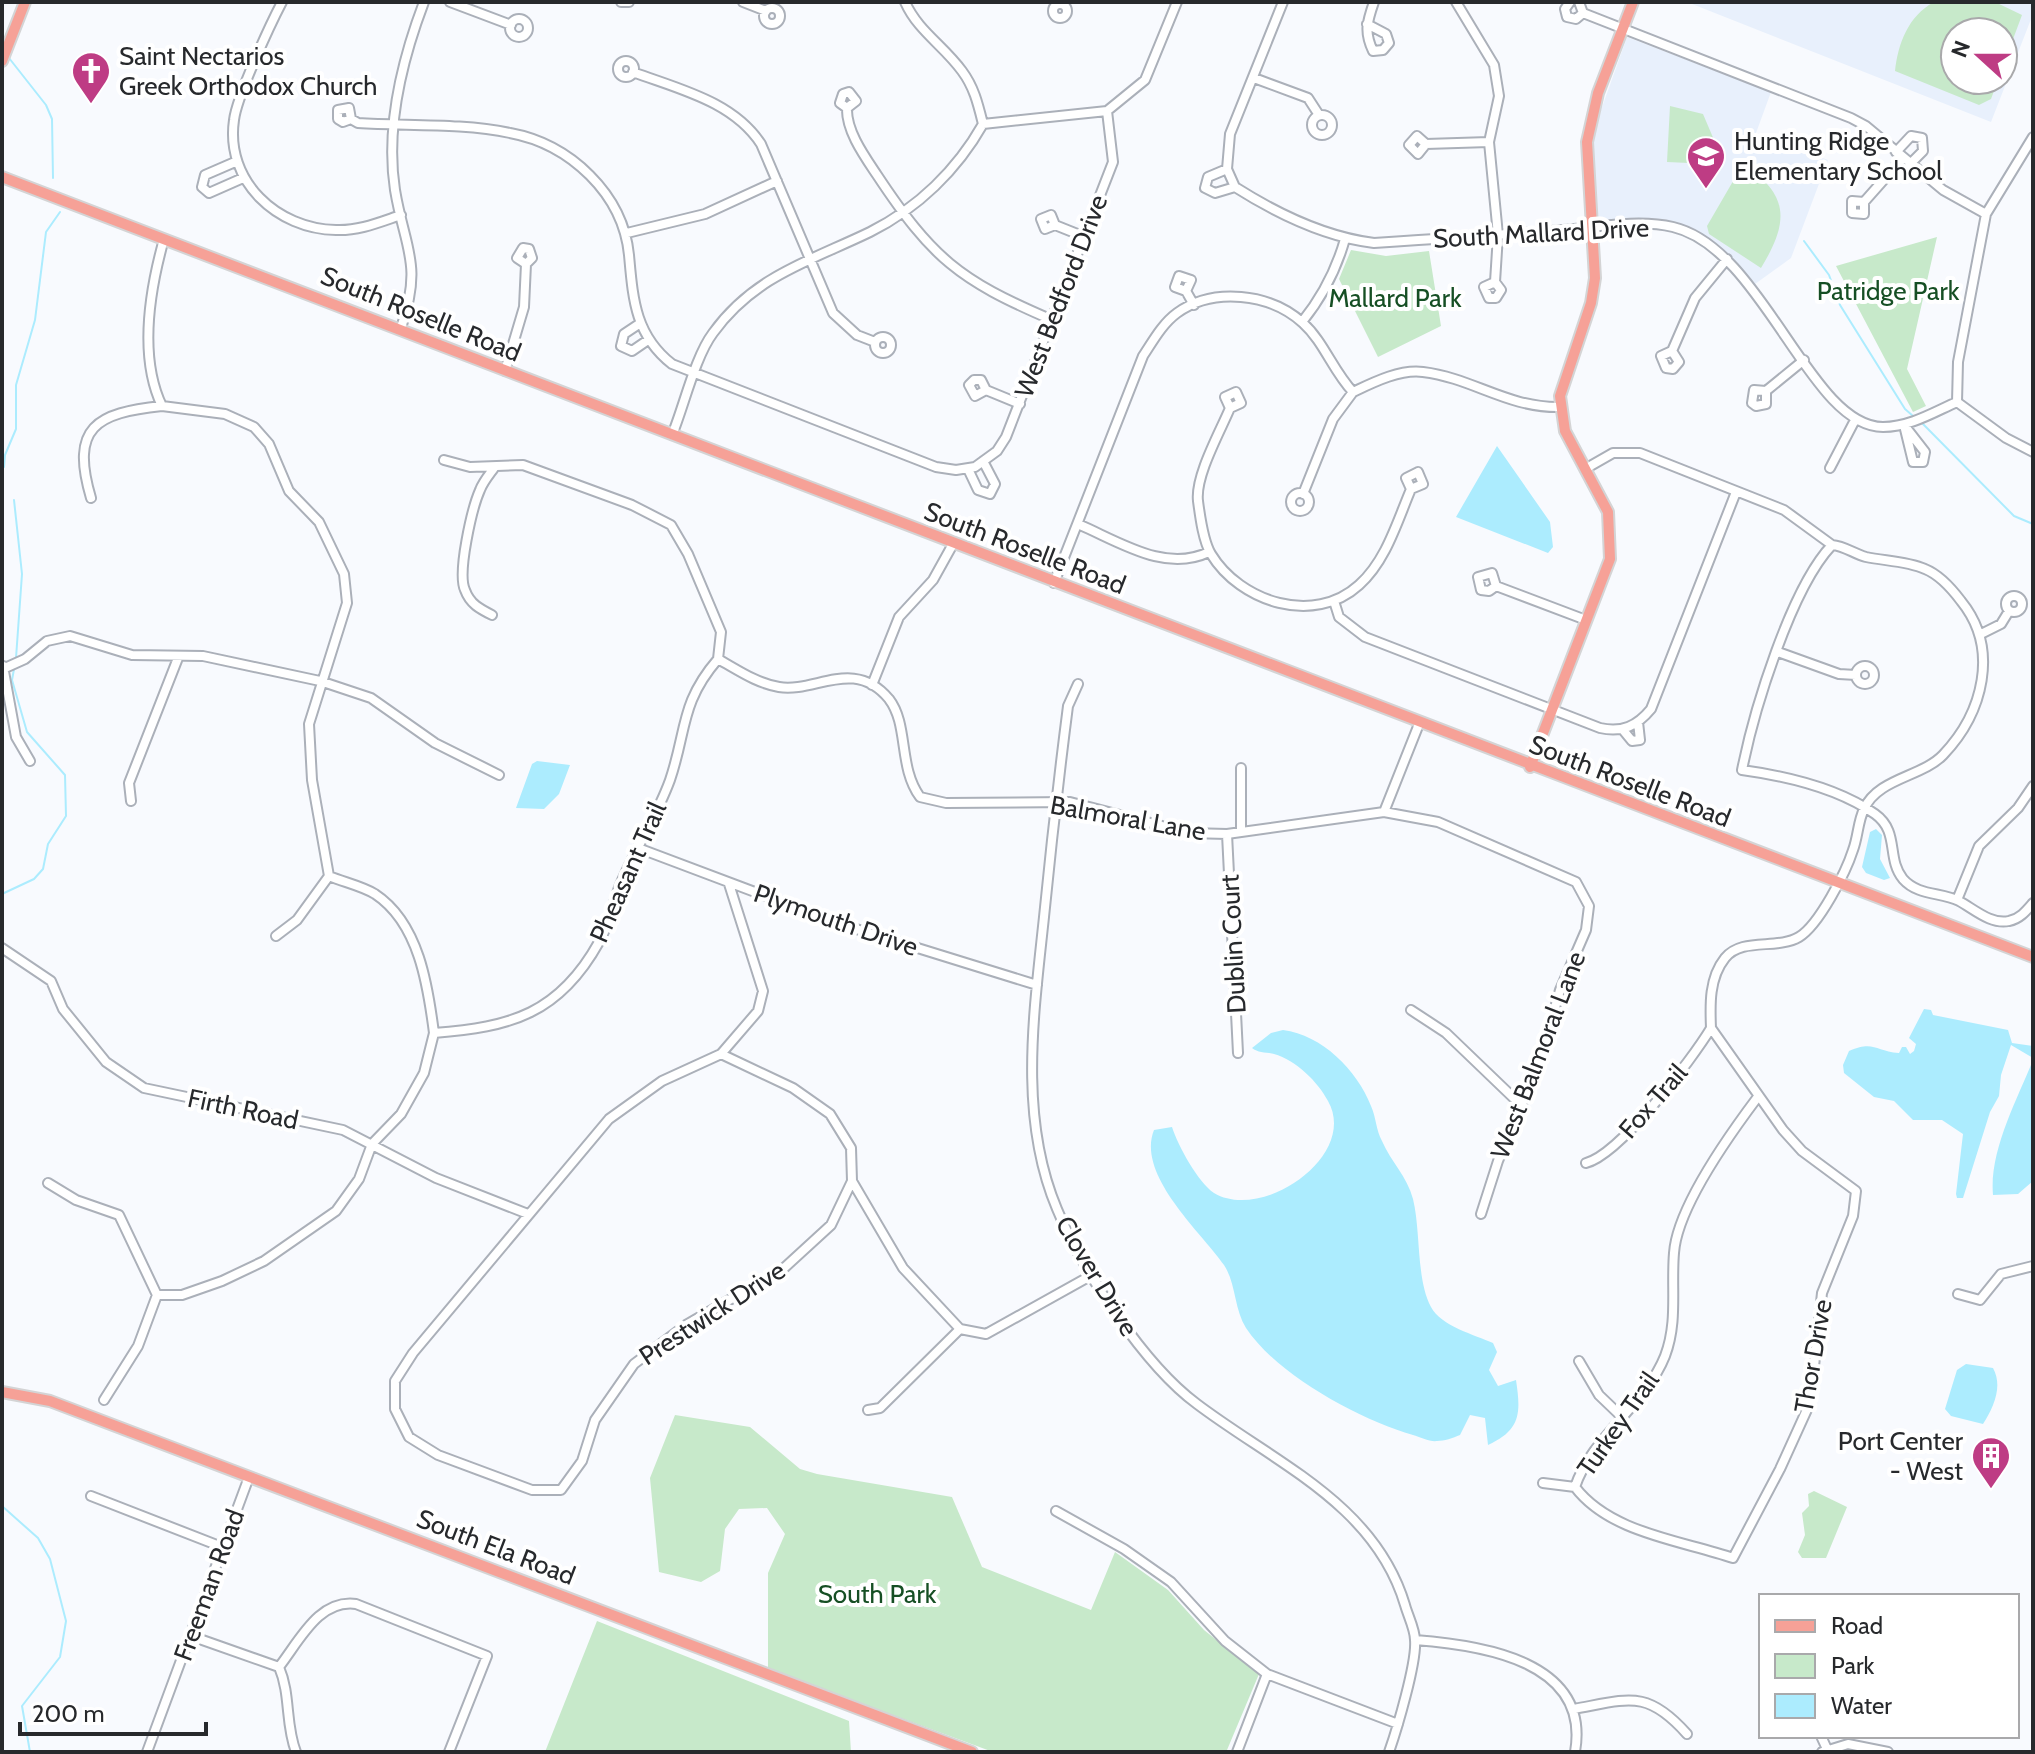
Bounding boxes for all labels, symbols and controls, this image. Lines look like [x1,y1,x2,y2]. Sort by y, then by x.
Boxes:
north arrow [1939,16,2019,96]
text: N [1945,37,1976,61]
place label: Saint Nectarios Greek Orthodox Church [119,40,377,102]
church icon: Saint Nectarios Greek Orthodox Church [70,50,112,105]
place label: Hunting Ridge Elementary School [1734,125,1942,187]
school or university icon: Hunting Ridge Elementary School [1685,135,1727,190]
street label: West Bedford Drive [1008,190,1114,402]
street label: South Mallard Drive [1432,211,1650,255]
street label: South Roselle Road [316,259,526,369]
park label: Patridge Park [1817,275,1960,307]
park label: Mallard Park [1328,282,1462,314]
street label: South Roselle Road [920,495,1130,601]
street label: South Roselle Road [1525,728,1735,834]
street label: Balmoral Lane [1048,789,1208,847]
street label: Pheasant Trail [583,797,673,947]
street label: Dublin Court [1213,873,1253,1014]
street label: Plymouth Drive [750,877,922,963]
street label: West Balmoral Lane [1484,947,1592,1163]
street label: Fox Trail [1612,1057,1694,1145]
street label: Firth Road [185,1082,301,1136]
street label: Clover Drive [1049,1210,1145,1342]
street label: Prestwick Drive [633,1254,791,1372]
street label: Thor Drive [1787,1297,1839,1415]
street label: Turkey Trail [1570,1366,1666,1482]
place label: Port Center - West [1838,1425,1964,1487]
building icon: Port Center - West [1970,1435,2012,1490]
street label: South Ela Road [412,1502,580,1592]
street label: Freeman Road [167,1505,251,1665]
park label: South Park [818,1578,937,1610]
legend [1759,1594,2019,1738]
text: Road [1831,1611,1883,1640]
text: Park [1831,1651,1874,1680]
scale bar [20,1686,206,1736]
text: Water [1831,1691,1892,1720]
text: 200 m [32,1699,105,1728]

